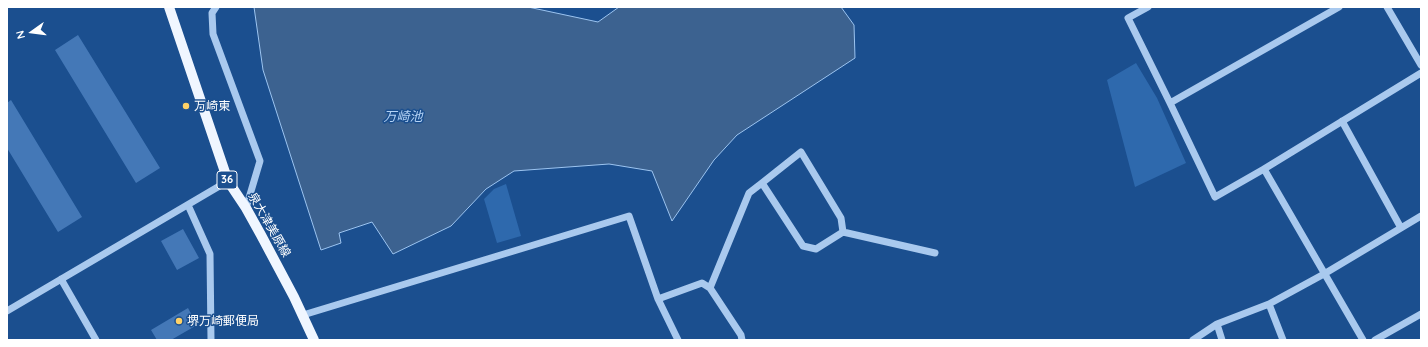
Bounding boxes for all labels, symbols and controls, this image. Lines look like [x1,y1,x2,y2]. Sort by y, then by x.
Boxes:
north arrow [12,12,52,52]
text: N [13,29,28,41]
place label: 万崎東 [194,99,230,113]
marker: 万崎東 [181,101,191,111]
water label: 万崎池 [384,109,422,125]
road number: 36 [217,171,237,189]
street label: 泉大津美原線 [245,190,293,260]
place label: 堺万崎郵便局 [187,314,259,328]
marker: 堺万崎郵便局 [174,316,184,326]

